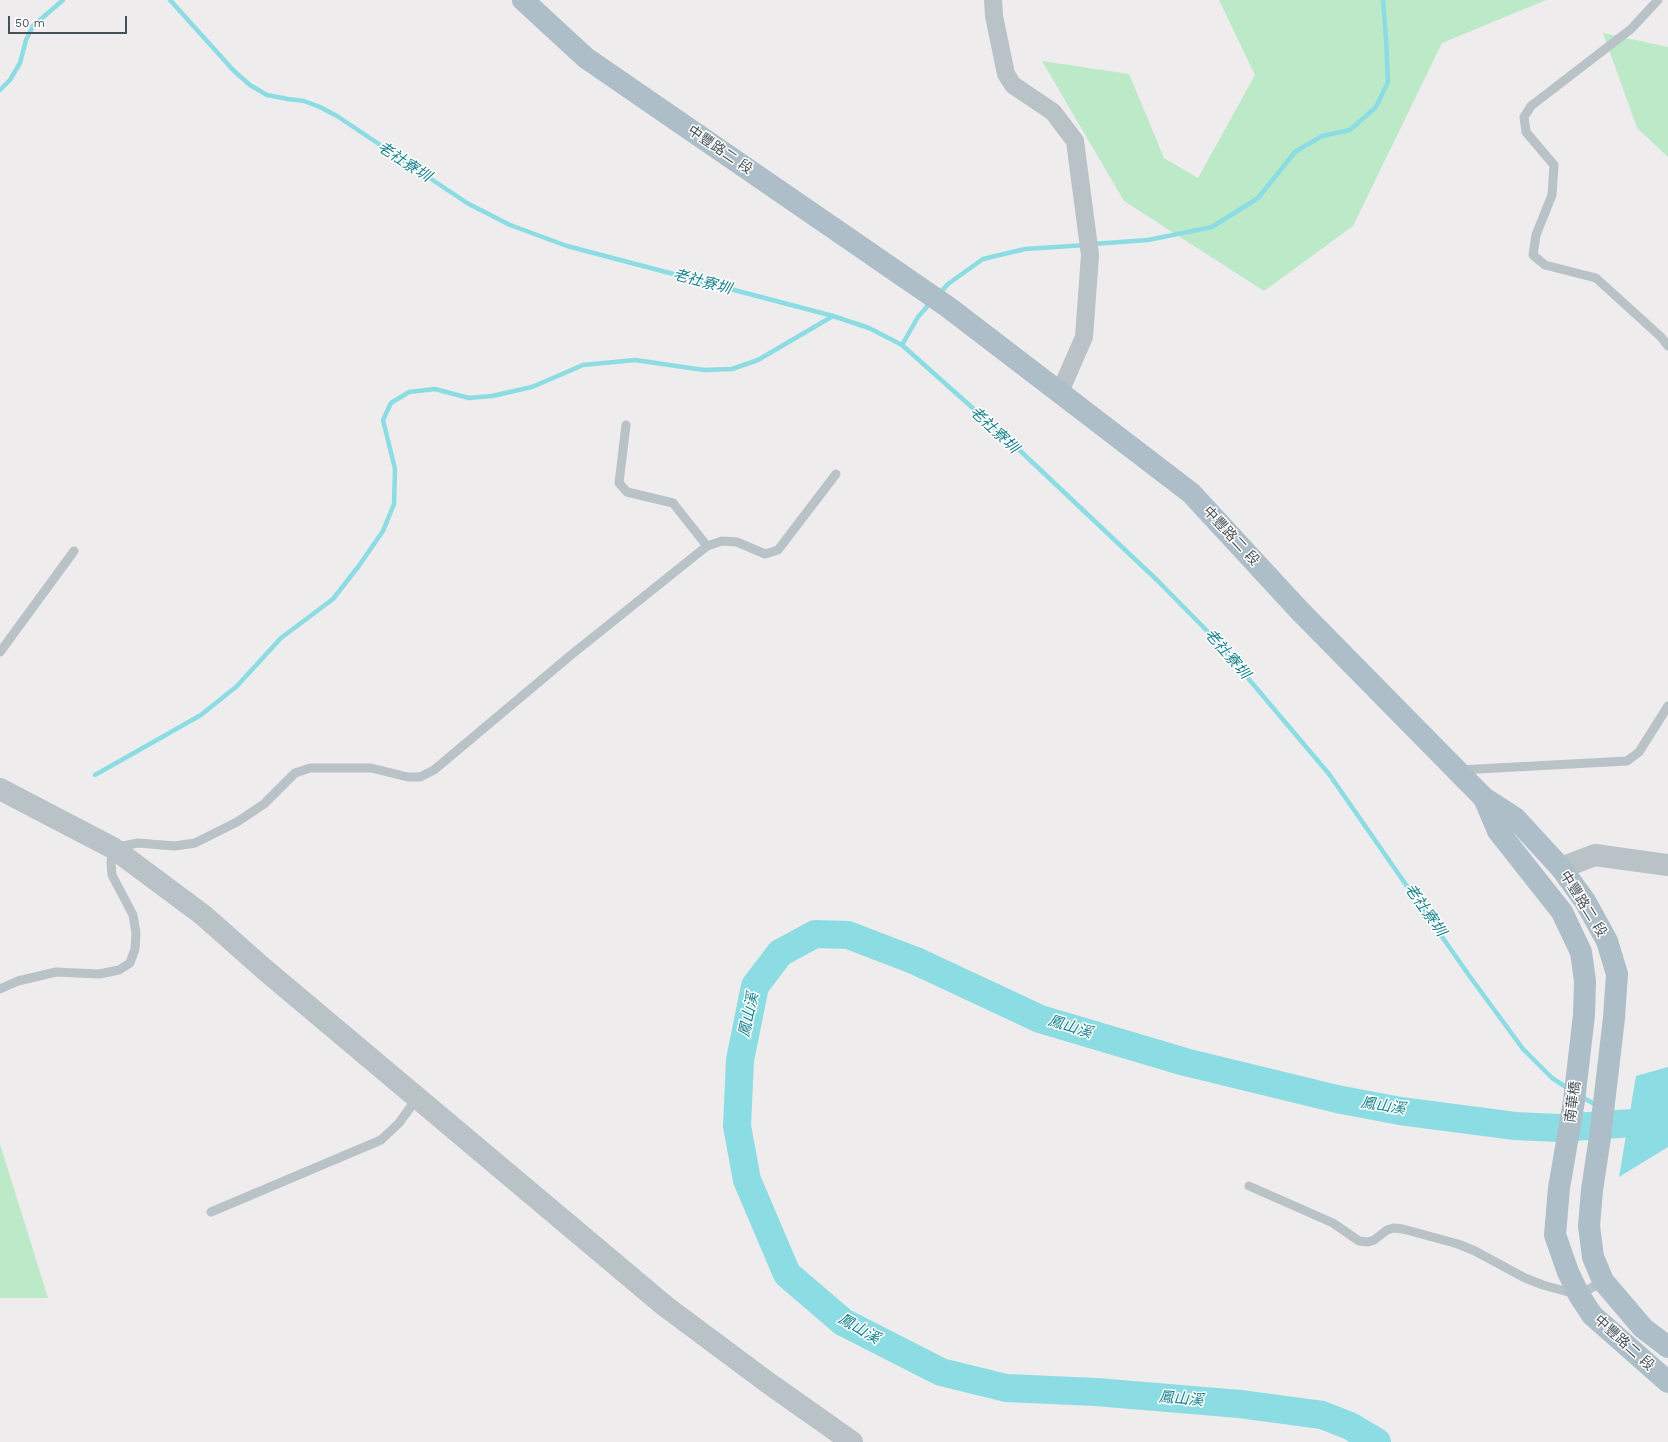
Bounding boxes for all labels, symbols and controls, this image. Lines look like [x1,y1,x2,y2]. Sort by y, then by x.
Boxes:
scale bar [10,8,129,34]
text: 50 m [15,16,45,30]
street label: 中豐路二 段 [684,122,756,178]
water label: 老社寮圳 [374,138,434,186]
water label: 老社寮圳 [671,266,733,298]
water label: 老社寮圳 [966,403,1022,457]
street label: 中豐路二 段 [1199,503,1263,569]
water label: 老社寮圳 [1201,625,1253,683]
street label: 中豐路二 段 [1556,868,1610,940]
water label: 老社寮圳 [1400,880,1450,940]
water label: 鳳山溪 [736,991,762,1039]
water label: 鳳山溪 [1046,1012,1094,1042]
street label: 南華橋 [1562,1080,1584,1124]
water label: 鳳山溪 [1359,1094,1407,1118]
water label: 鳳山溪 [835,1310,883,1348]
street label: 中豐路二 段 [1591,1312,1657,1374]
water label: 鳳山溪 [1158,1388,1204,1410]

